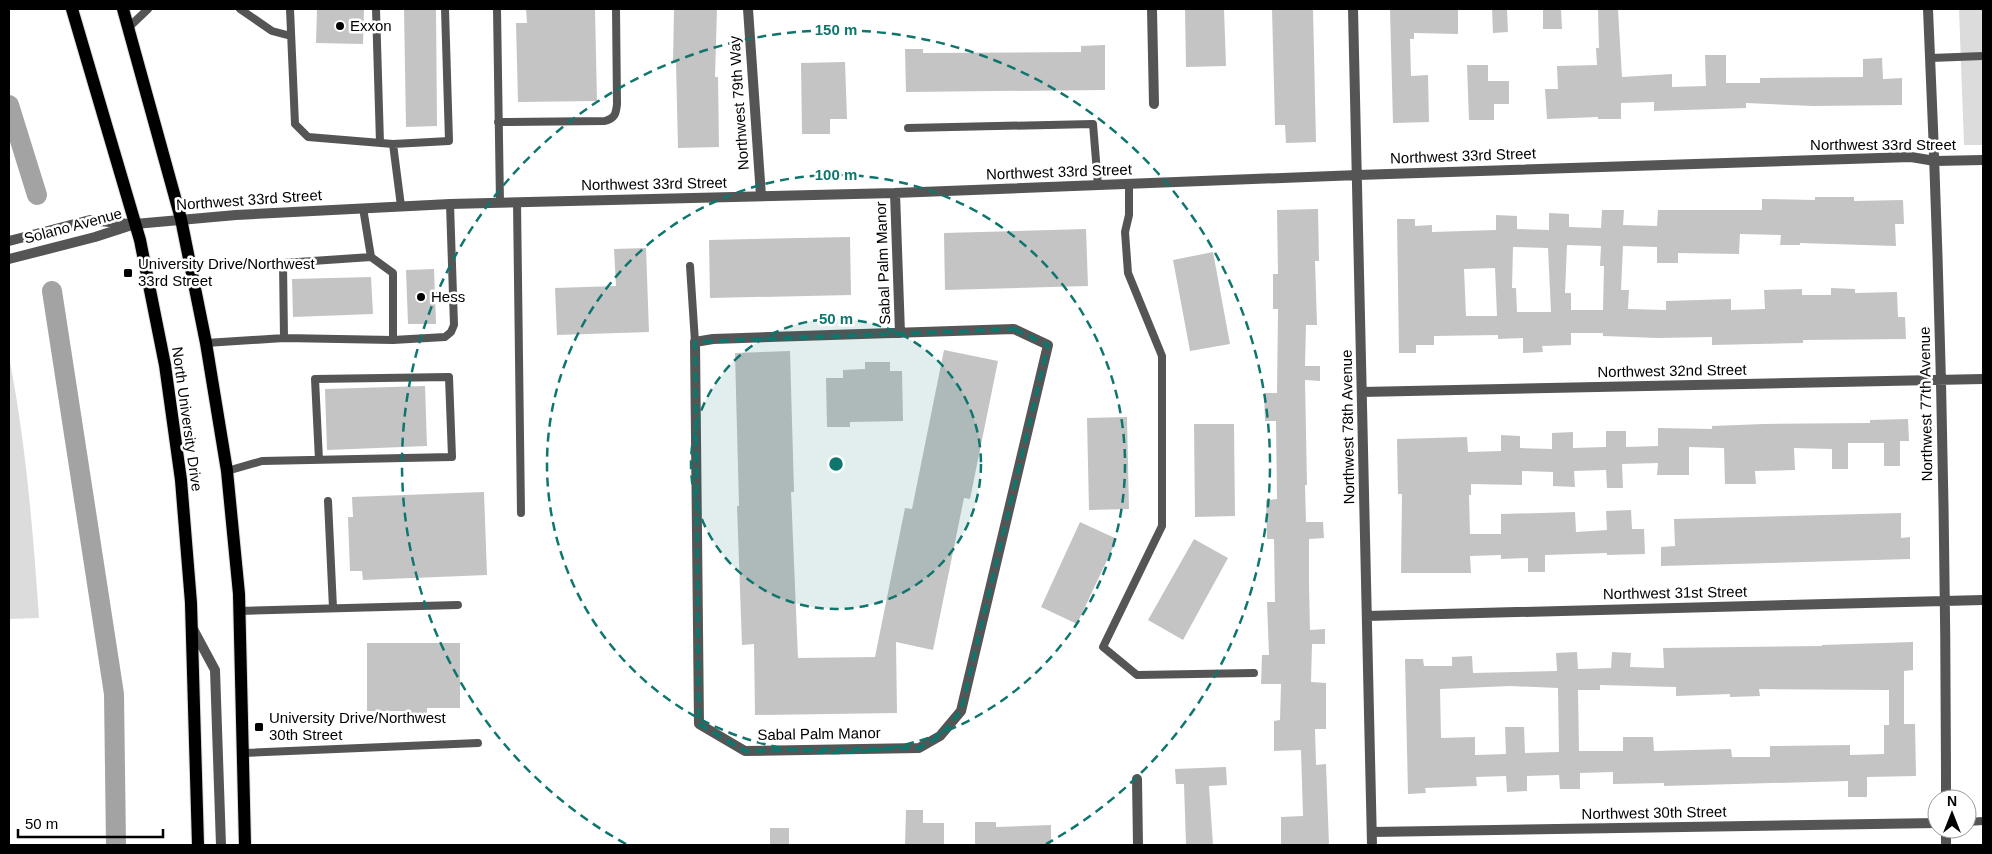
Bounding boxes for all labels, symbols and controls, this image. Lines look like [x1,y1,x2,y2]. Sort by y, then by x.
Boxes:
place label: Exxon [350,17,392,34]
marker: Exxon [334,20,346,32]
text: 150 m [815,21,857,38]
street label: Northwest 79th Way [725,35,752,171]
street label: Northwest 33rd Street [1810,136,1957,153]
street label: Northwest 33rd Street [1390,144,1537,167]
street label: Northwest 33rd Street [986,160,1133,183]
text: 100 m [815,166,857,183]
street label: Northwest 33rd Street [581,174,728,193]
street label: Northwest 33rd Street [176,186,323,213]
street label: Sabal Palm Manor [872,201,893,325]
street label: Solano Avenue [22,204,124,247]
place label: University Drive/Northwest 33rd Street [138,255,316,289]
marker: University Drive/Northwest 33rd Street [122,267,134,279]
place label: Hess [431,288,465,305]
marker: Hess [415,291,427,303]
text: 50 m [819,310,853,327]
street label: Northwest 77th Avenue [1916,326,1935,482]
street label: North University Drive [169,346,206,492]
street label: Northwest 78th Avenue [1338,349,1357,505]
street label: Northwest 32nd Street [1597,361,1748,380]
centre of rings [827,455,845,473]
street label: Northwest 31st Street [1603,583,1748,602]
place label: University Drive/Northwest 30th Street [269,709,447,743]
marker: University Drive/Northwest 30th Street [253,721,265,733]
street label: Sabal Palm Manor [757,724,881,743]
north arrow [1927,789,1977,839]
text: N [1947,793,1957,809]
street label: Northwest 30th Street [1581,803,1727,822]
scale bar [18,806,162,838]
text: 50 m [25,815,58,832]

